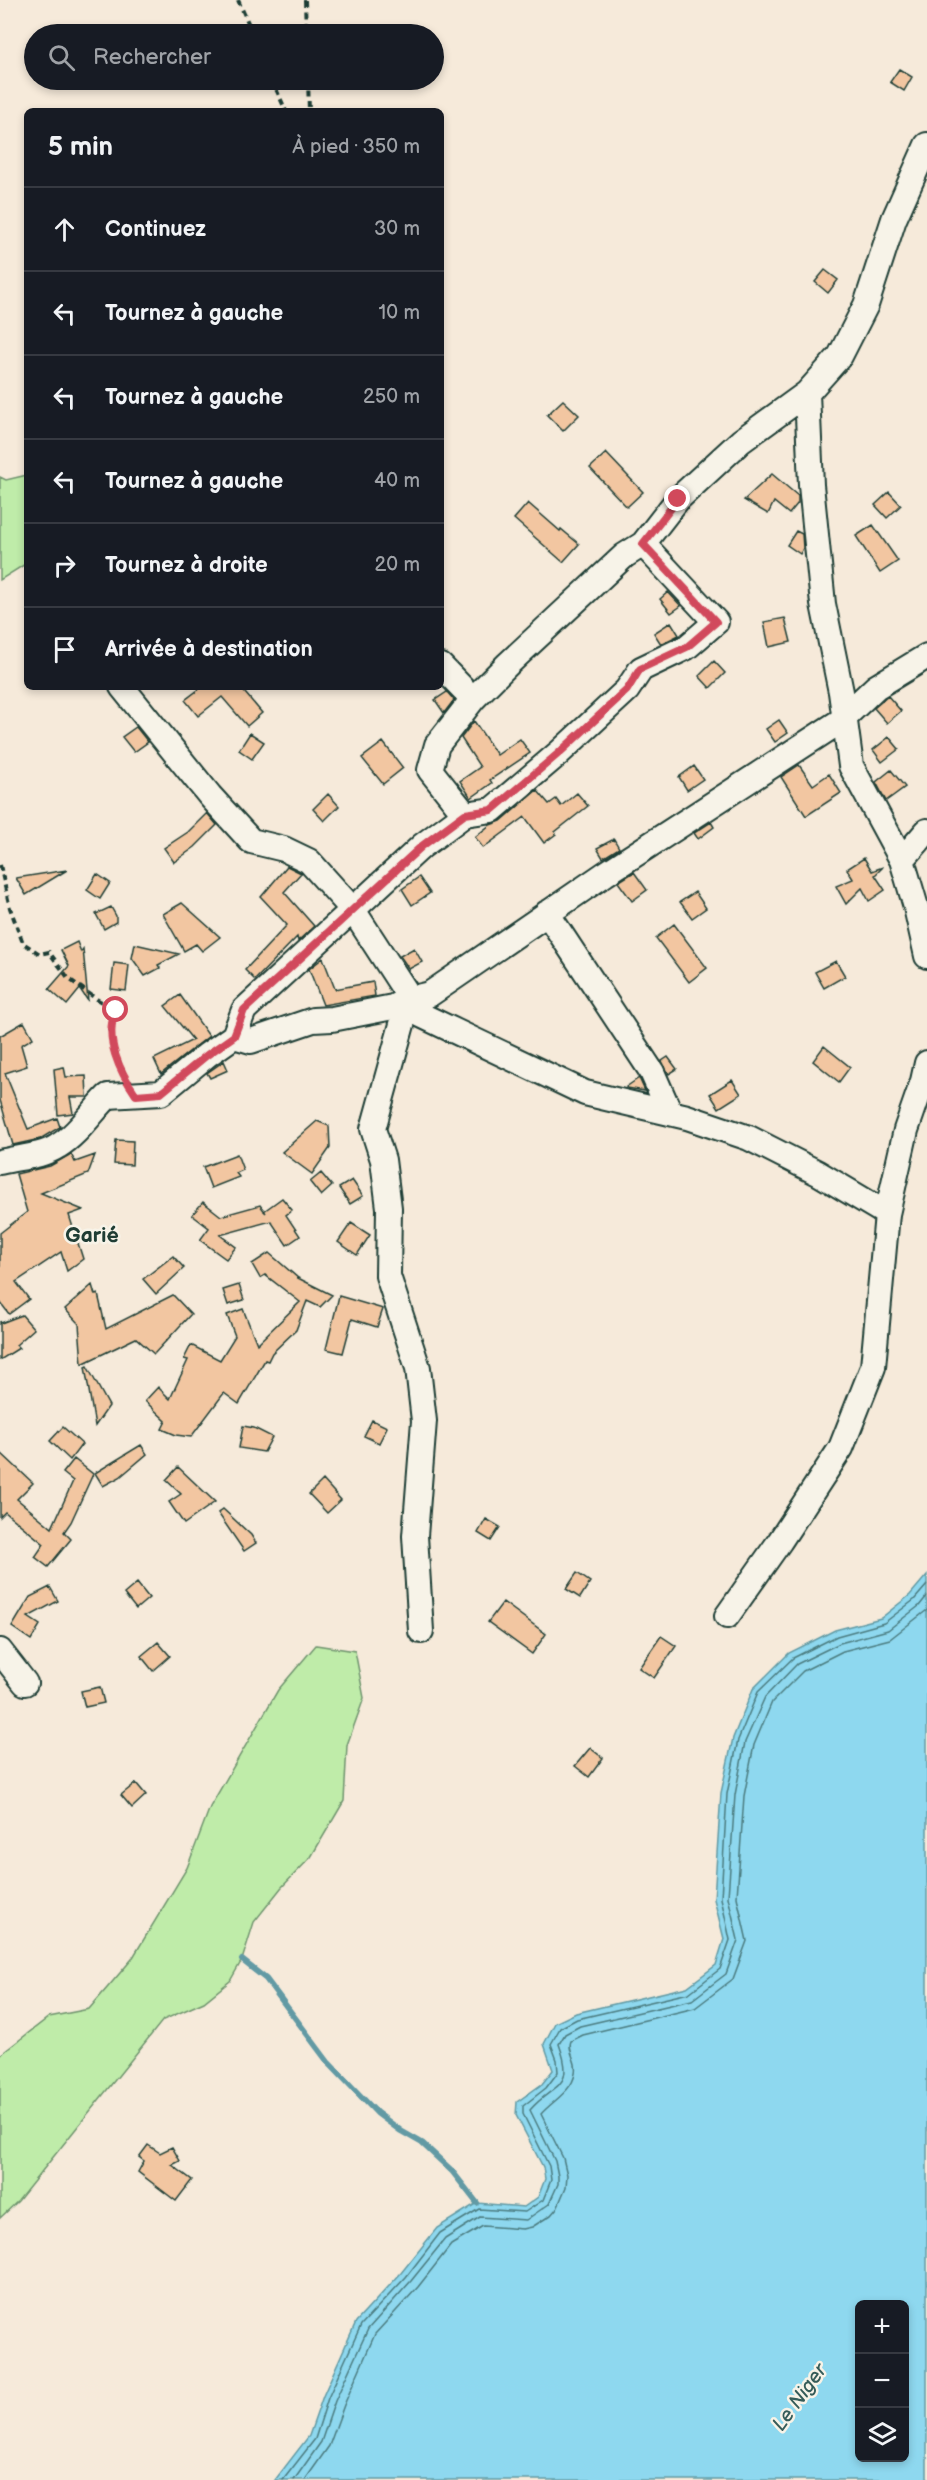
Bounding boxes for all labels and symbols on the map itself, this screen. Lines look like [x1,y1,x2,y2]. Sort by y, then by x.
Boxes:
route end [664,485,690,511]
route start [102,996,128,1022]
district label: Garié [65,1223,119,1248]
water label: Le Niger [767,2358,833,2436]

